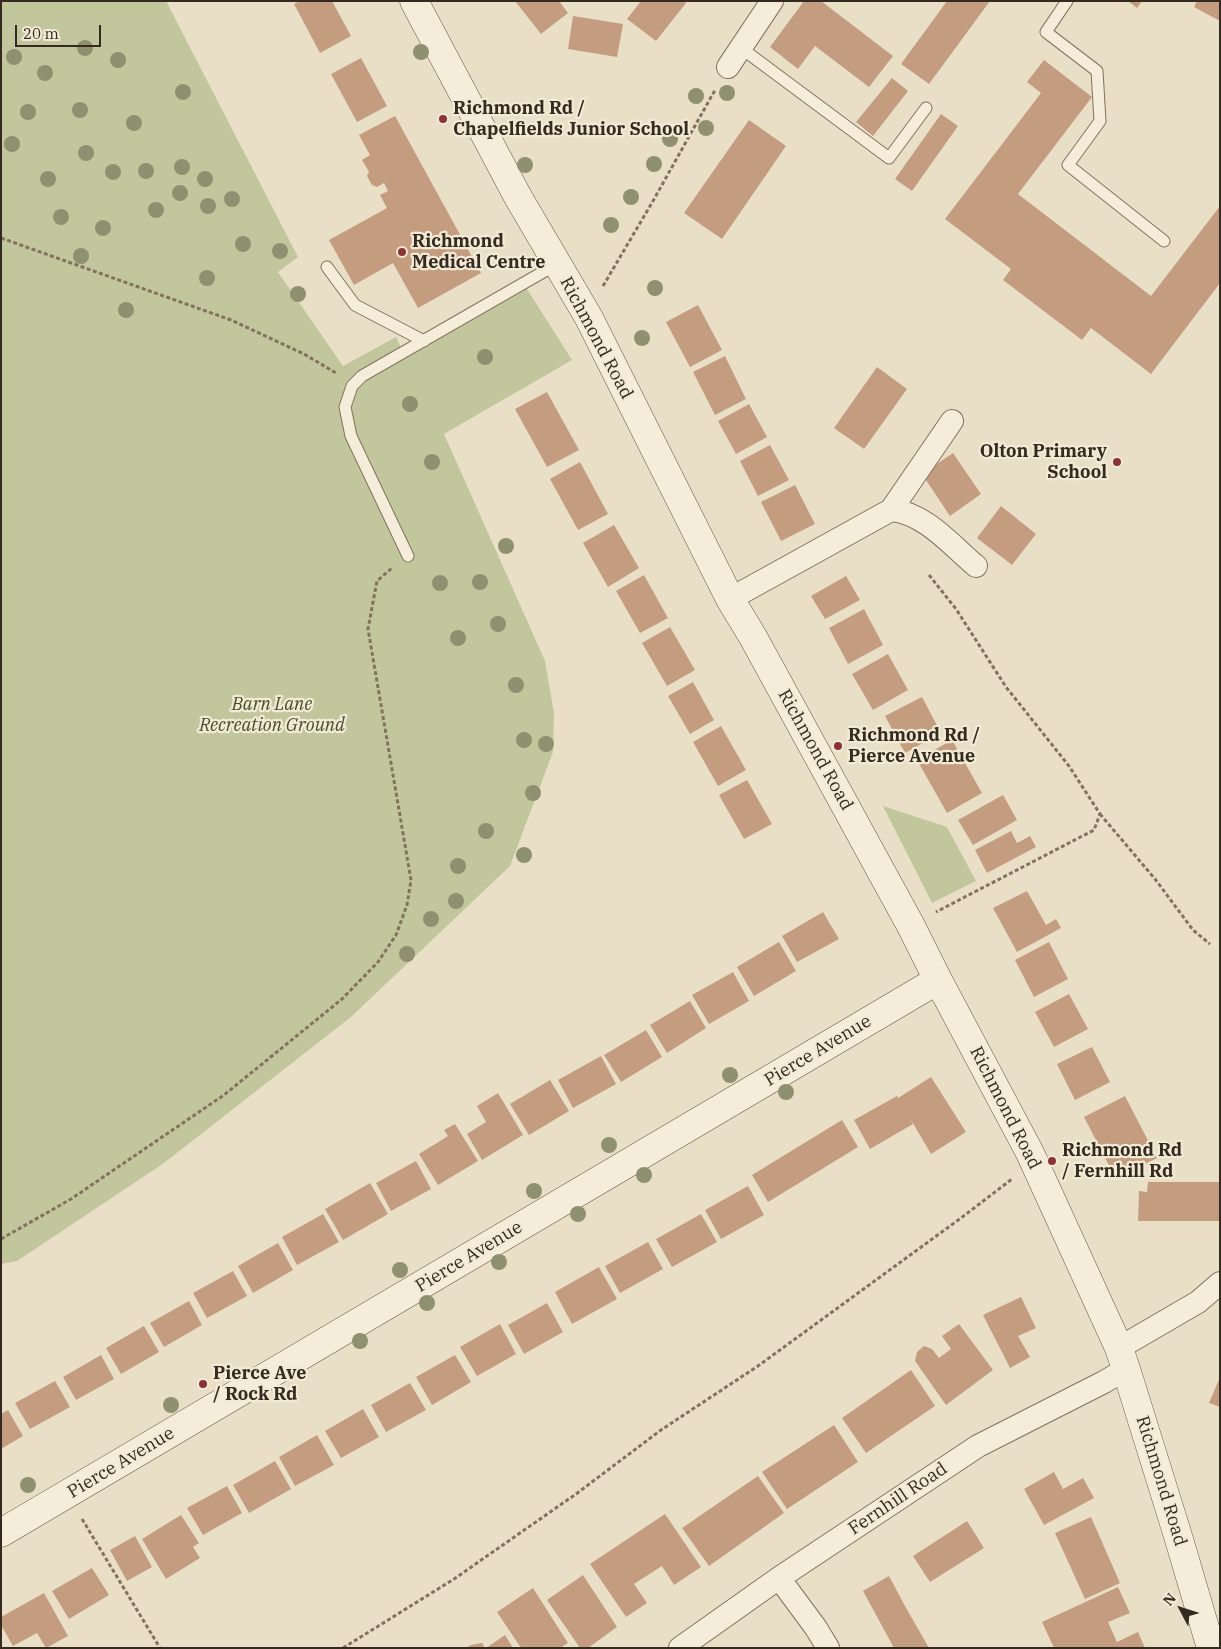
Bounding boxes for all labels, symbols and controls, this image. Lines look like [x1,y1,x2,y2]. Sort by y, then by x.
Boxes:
scale bar [18,15,104,47]
text: 20 m [23,24,59,43]
place label: Richmond Rd / Chapelfields Junior School [453,98,689,140]
marker: Richmond Rd / Chapelfields Junior School [437,113,449,125]
place label: Richmond Medical Centre [412,231,545,274]
marker: Richmond Medical Centre [396,246,408,258]
street label: Richmond Road [555,273,637,403]
place label: Olton Primary School [980,441,1107,484]
marker: Olton Primary School [1111,456,1123,468]
street label: Richmond Road [773,686,857,814]
park label: Barn Lane Recreation Ground [199,694,345,736]
place label: Richmond Rd / Pierce Avenue [848,725,980,768]
marker: Richmond Rd / Pierce Avenue [832,740,844,752]
street label: Pierce Avenue [761,1011,875,1091]
street label: Richmond Road [965,1043,1045,1173]
place label: Richmond Rd / Fernhill Rd [1062,1140,1182,1182]
marker: Richmond Rd / Fernhill Rd [1046,1155,1058,1167]
street label: Pierce Avenue [412,1217,526,1297]
place label: Pierce Ave / Rock Rd [213,1363,306,1406]
marker: Pierce Ave / Rock Rd [197,1378,209,1390]
street label: Richmond Road [1131,1413,1191,1549]
street label: Pierce Avenue [64,1423,178,1503]
street label: Fernhill Road [845,1458,951,1540]
north arrow [1156,1584,1206,1634]
text: N [1159,1589,1180,1609]

